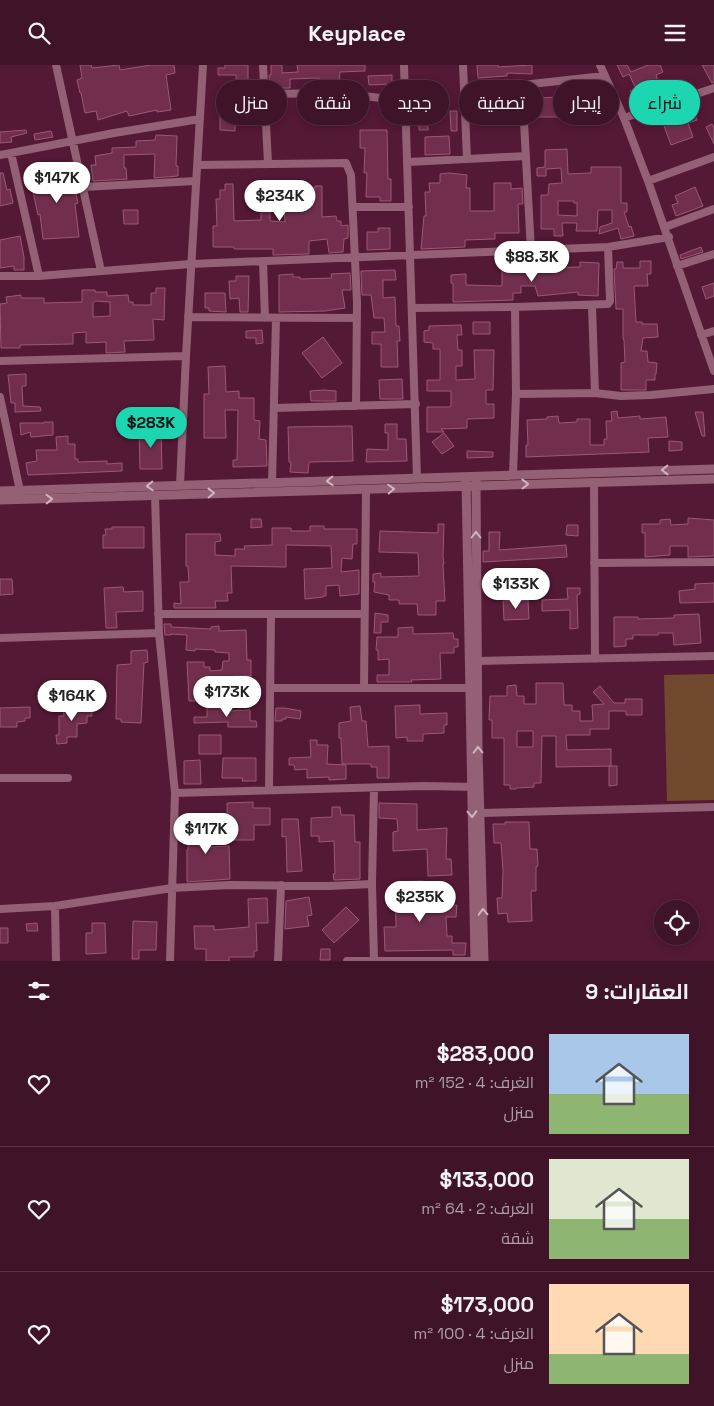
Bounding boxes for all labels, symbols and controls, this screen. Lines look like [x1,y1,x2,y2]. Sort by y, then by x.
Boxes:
icon: search [25,19,53,47]
text: Keyplace [308,19,406,47]
icon: menu [661,19,689,47]
chip: منزل [216,80,287,125]
chip: شقة [297,80,369,125]
chip: جديد [379,80,449,125]
chip: تصفية [459,80,543,125]
chip: إيجار [553,80,619,125]
chip: شراء [629,80,700,125]
pin: $147K [22,161,92,204]
text: $147K [34,167,80,188]
pin: $234K [245,179,315,222]
text: $234K [255,185,305,206]
pin: $88.3K [491,241,573,283]
text: $88.3K [505,246,559,267]
pin: $283K [116,407,186,449]
text: $283K [127,412,175,433]
one-way arrow [661,465,669,476]
one-way arrow [326,475,334,486]
one-way arrow [521,479,529,489]
one-way arrow [146,481,154,491]
one-way arrow [387,483,395,494]
one-way arrow [207,488,215,499]
one-way arrow [45,494,53,504]
one-way arrow [471,531,481,538]
pin: $133K [481,567,551,610]
text: $133K [493,573,539,594]
pin: $173K [192,675,262,718]
pin: $164K [37,679,107,722]
text: $173K [204,681,250,702]
text: $164K [48,685,96,706]
one-way arrow [473,746,483,754]
one-way arrow [466,811,477,819]
pin: $117K [171,813,241,855]
text: $117K [184,818,228,839]
pin: $235K [385,881,455,923]
text: $235K [396,886,444,907]
map controls [654,900,699,945]
button: locate [654,900,699,945]
one-way arrow [477,908,488,916]
icon: filters [25,977,53,1005]
text: العقارات: 9 [585,978,689,1005]
text: $283,000 [437,1040,534,1067]
icon: home [589,1054,649,1114]
icon: heart [25,1070,53,1098]
text: الغرف: 4 · 152 m² [415,1072,534,1093]
text: منزل [504,1102,534,1123]
text: $133,000 [440,1166,534,1193]
icon: home [589,1179,649,1239]
icon: heart [25,1195,53,1223]
text: الغرف: 2 · 64 m² [421,1198,534,1219]
text: شقة [501,1228,534,1249]
text: $173,000 [441,1291,534,1318]
icon: home [589,1304,649,1364]
icon: heart [25,1320,53,1348]
text: الغرف: 4 · 100 m² [413,1323,534,1344]
text: منزل [504,1353,534,1374]

